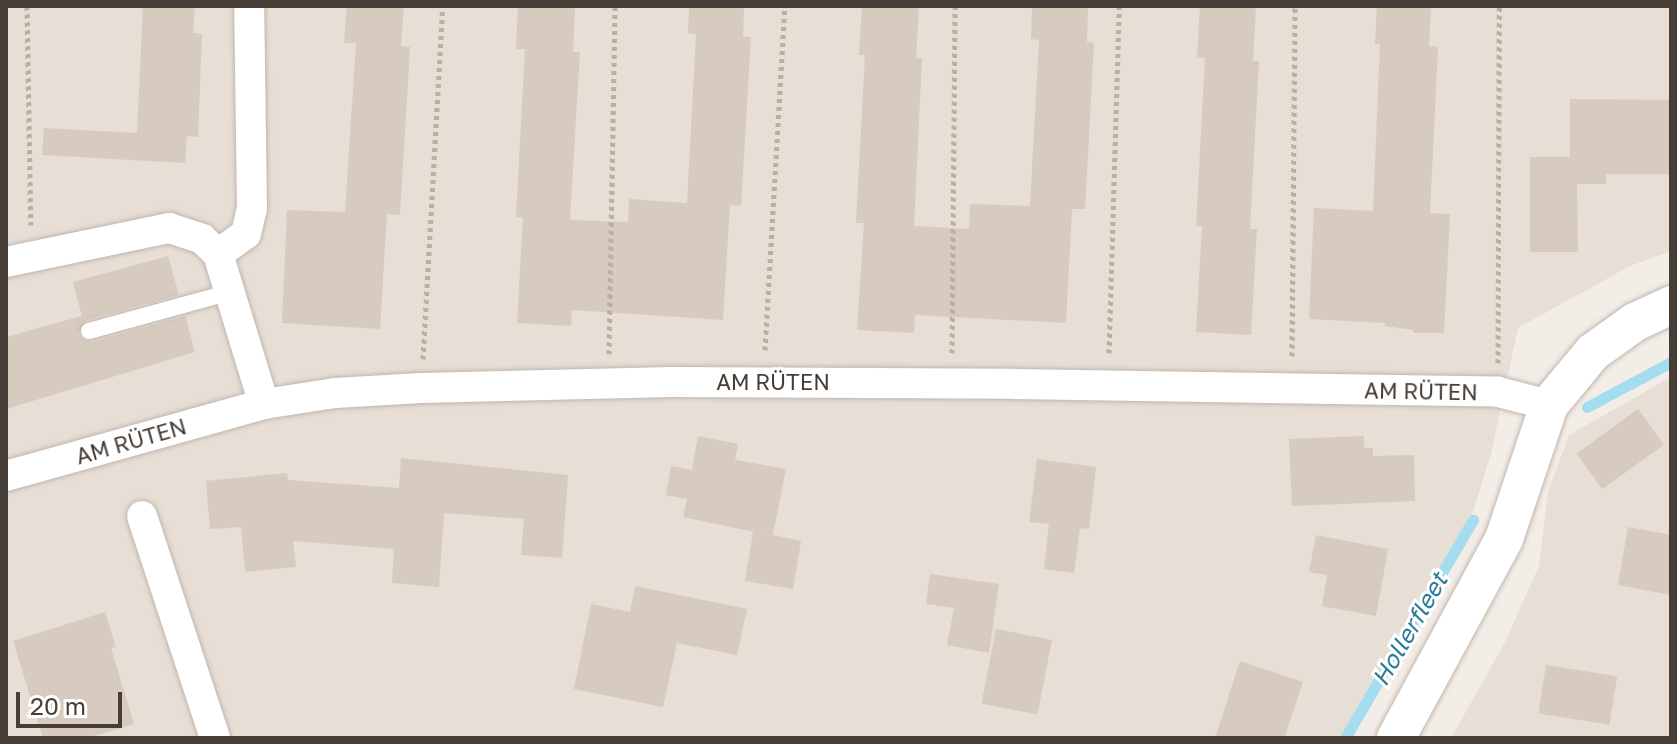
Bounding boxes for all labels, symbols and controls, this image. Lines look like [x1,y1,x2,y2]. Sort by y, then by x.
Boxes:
street label: AM RÜTEN [716,369,830,395]
street label: AM RÜTEN [1364,377,1478,405]
street label: AM RÜTEN [73,413,189,469]
water label: Hollerfleet [1365,568,1453,690]
scale bar [20,676,126,726]
text: 20 m [30,691,86,720]

